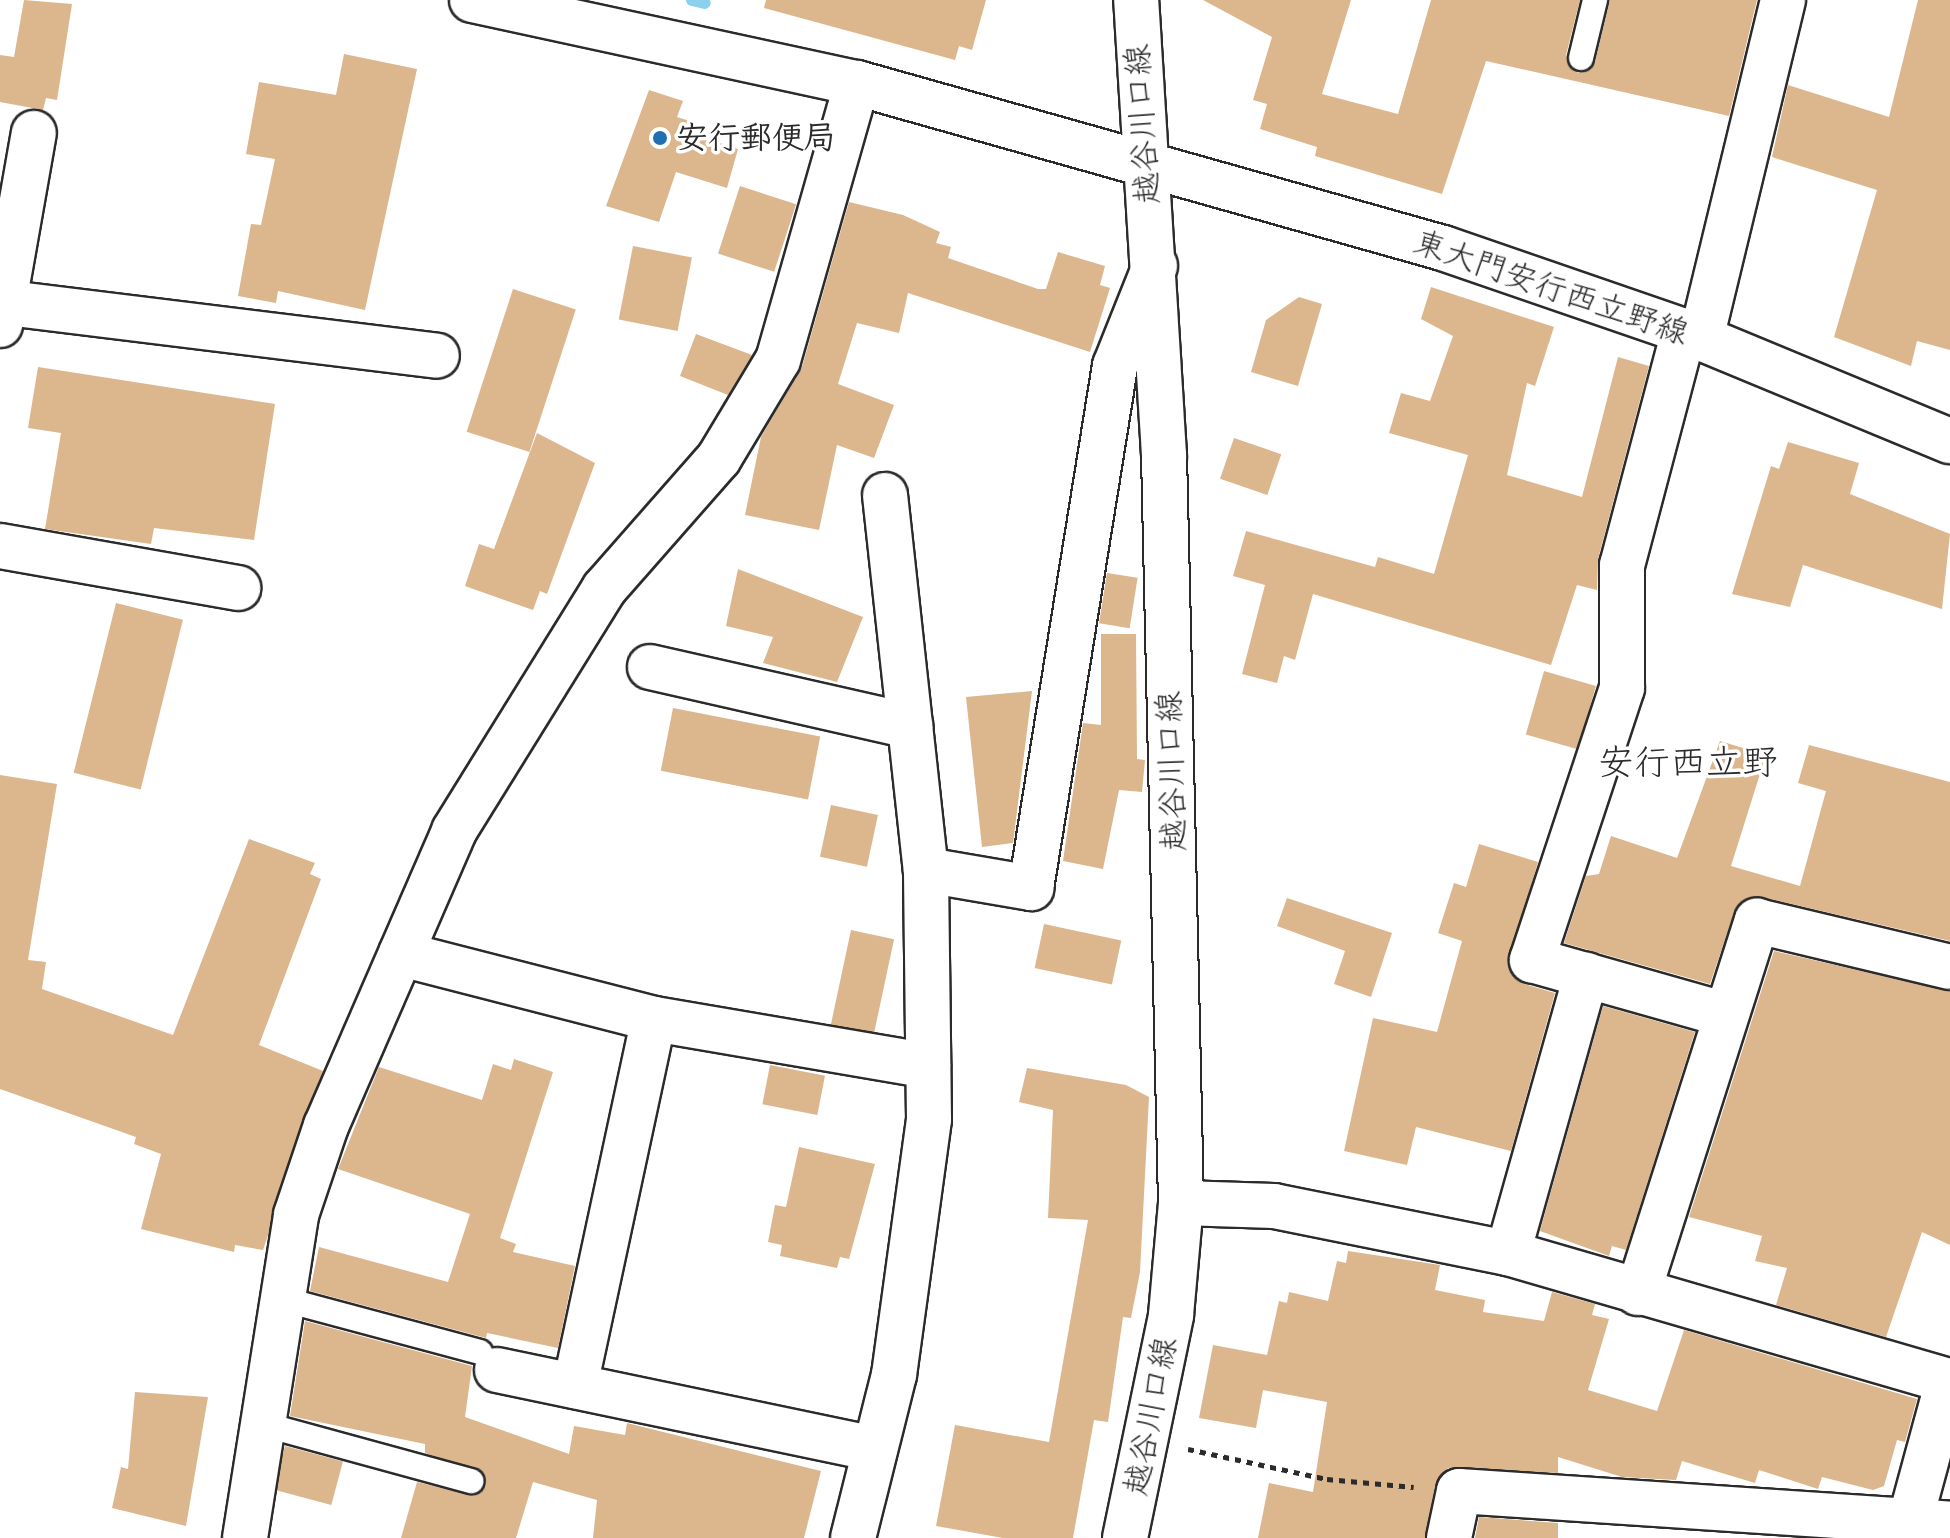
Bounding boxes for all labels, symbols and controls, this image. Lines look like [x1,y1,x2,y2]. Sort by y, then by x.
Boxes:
street label: 越谷川口線 [1118,43,1168,205]
place label: 安行郵便局 [676,119,836,157]
marker: 安行郵便局 [651,129,669,147]
street label: 東大門安行西立野線 [1409,223,1693,353]
street label: 越谷川口線 [1150,690,1194,852]
district label: 安行西立野 [1598,741,1778,785]
street label: 越谷川口線 [1117,1334,1185,1498]

